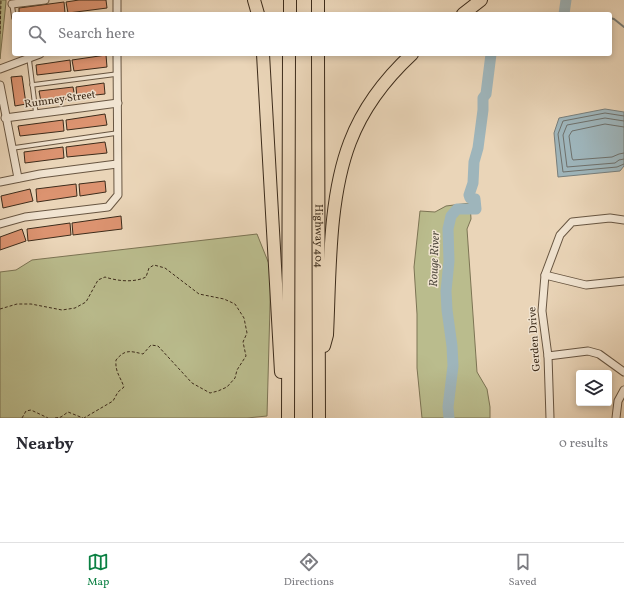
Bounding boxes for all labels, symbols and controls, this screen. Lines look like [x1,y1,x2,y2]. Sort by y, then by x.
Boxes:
search box [12,12,612,56]
icon: search [26,23,48,45]
text: Search here [58,24,135,45]
street label: Rumney Street [23,88,97,112]
street label: Highway 404 [311,204,326,269]
water label: Rouge River [426,230,444,287]
street label: Gerden Drive [525,306,545,372]
map controls [576,370,612,406]
button: layers [576,370,612,406]
text: Nearby [16,433,74,456]
text: 0 results [559,435,608,453]
tab: Map [87,551,109,590]
tab: Directions [284,551,334,590]
tab: Saved [508,551,537,590]

